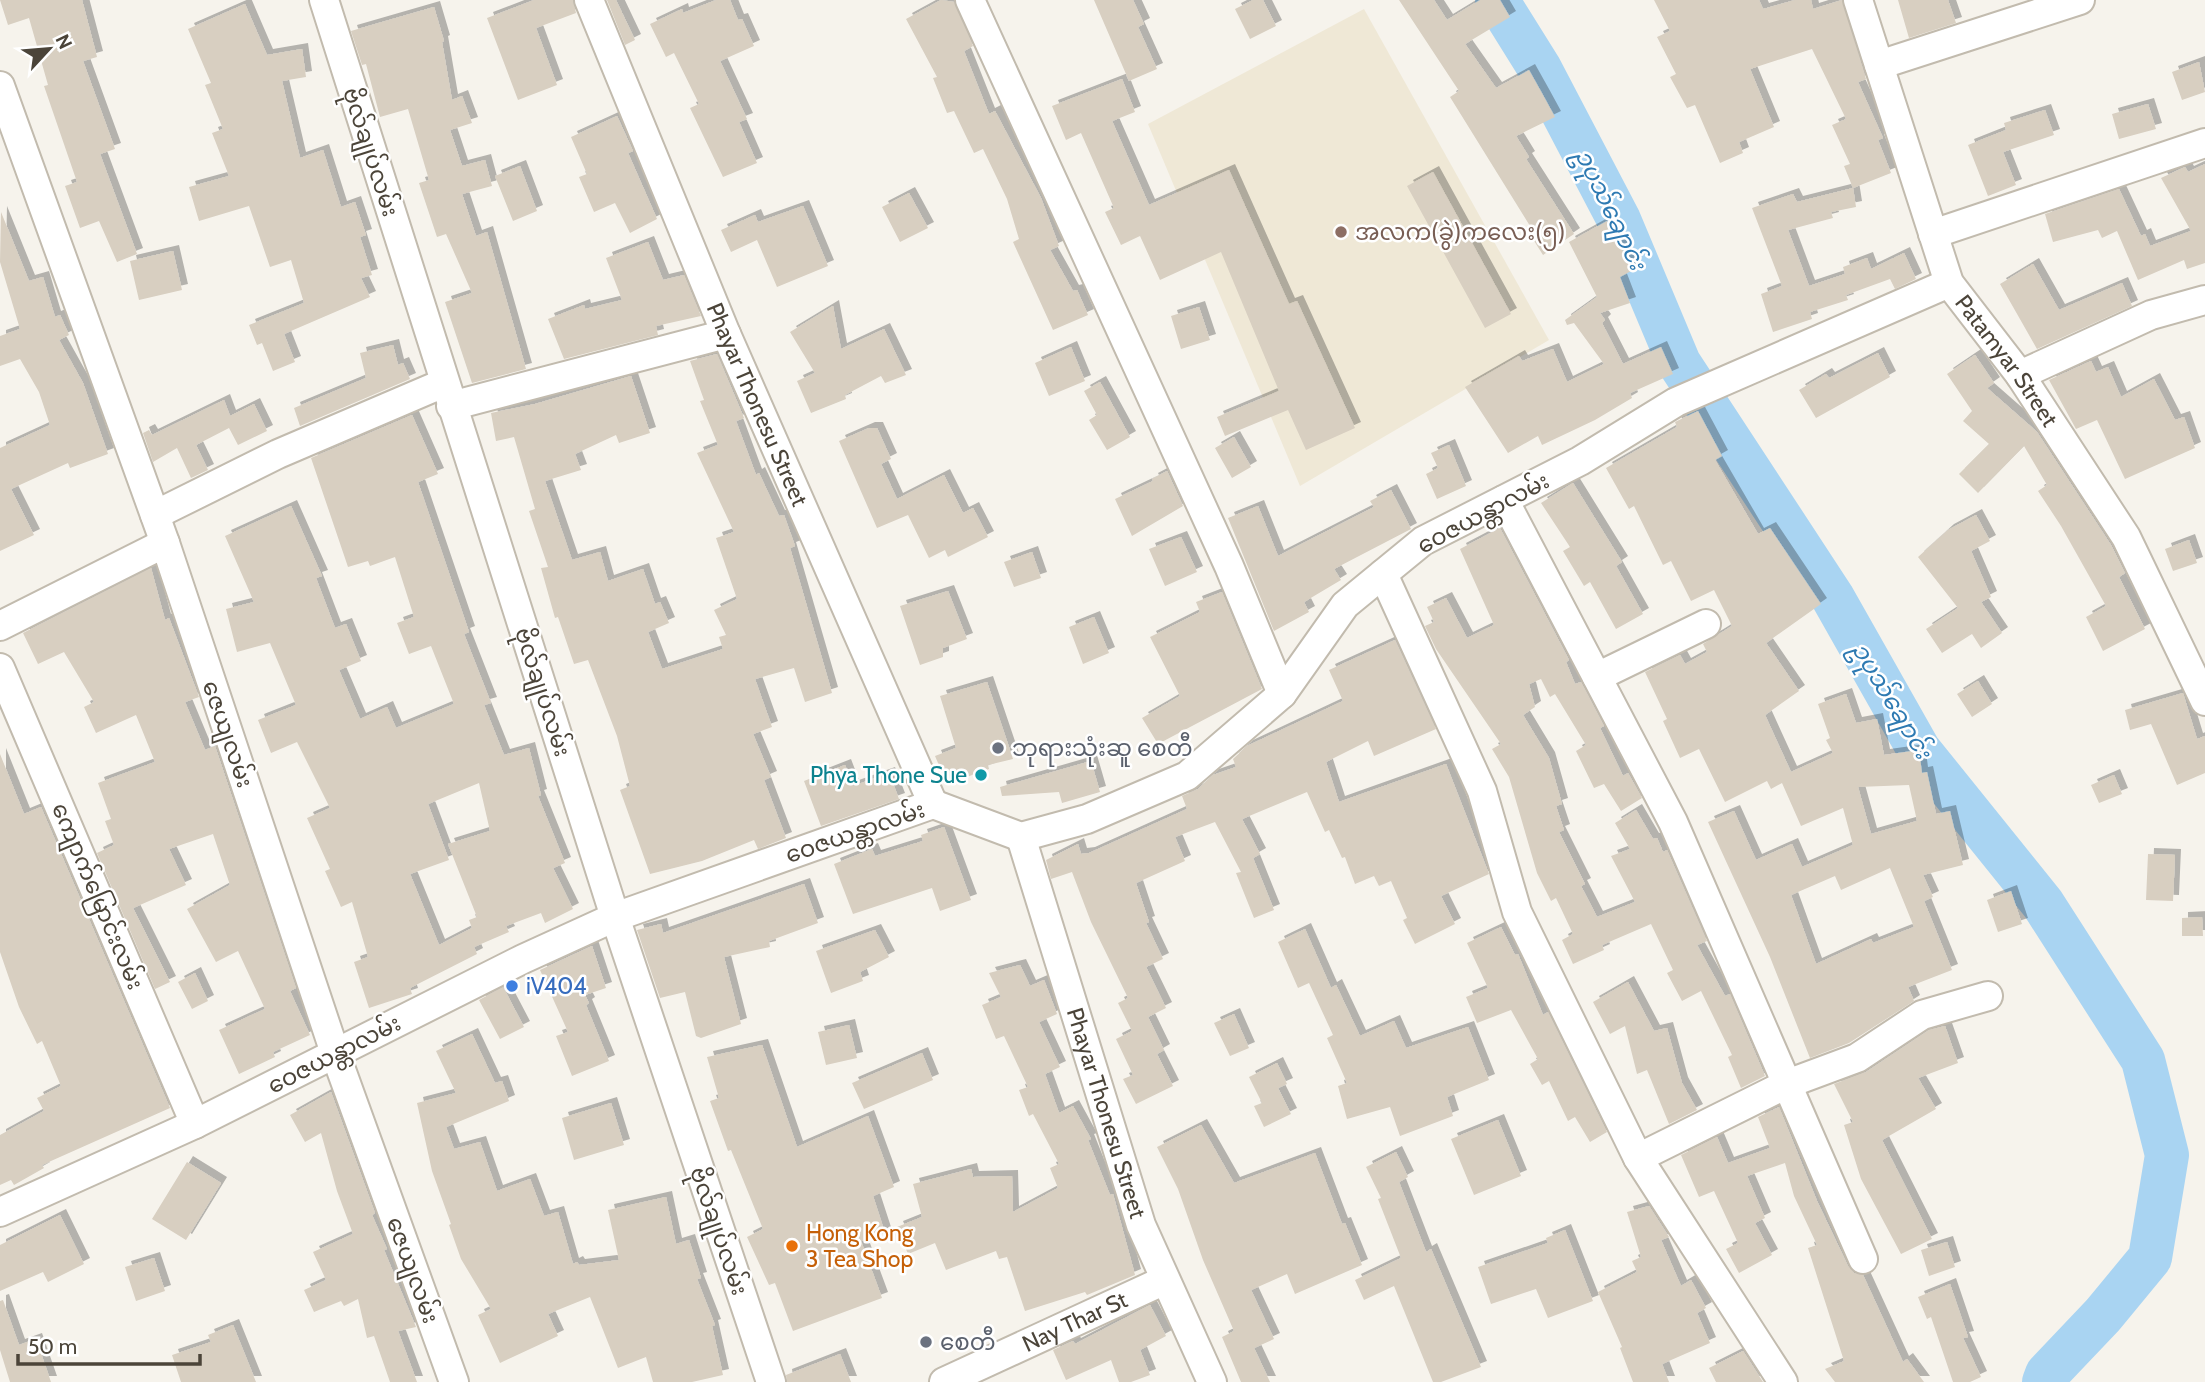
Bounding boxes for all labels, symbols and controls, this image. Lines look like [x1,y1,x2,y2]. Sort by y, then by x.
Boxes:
north arrow [14,14,84,84]
text: N [51,31,77,53]
street label: ဗိုလ်ချုပ်လမ်း [332,83,407,222]
water label: ဥပုသ်ချောင်း [1564,143,1655,278]
place label: အလက(ခွဲ)ကလေး(၅) [1355,218,1565,251]
marker: အလက(ခွဲ)ကလေး(၅) [1333,224,1349,240]
street label: Patamyar Street [1949,289,2064,432]
street label: Phayar Thonesu Street [701,299,814,511]
street label: ဝေဇယန္တာလမ်း [1411,465,1556,564]
street label: ဗိုလ်ချုပ်လမ်း [504,623,579,762]
water label: ဥပုသ်ချောင်း [1841,635,1941,768]
street label: ဇေယျလမ်း [192,676,261,793]
place label: ဘုရားသုံးဆူ စေတီ [1012,732,1193,767]
marker: ဘုရားသုံးဆူ စေတီ [990,740,1006,756]
place label: Phya Thone Sue [810,761,967,789]
marker: Phya Thone Sue [973,767,989,783]
street label: ဝေဇယန္တာလမ်း [781,793,930,874]
street label: ကျောက်မြောင်းလမ်း [41,798,152,996]
place label: iV404 [526,972,587,1000]
marker: iV404 [504,978,520,994]
street label: Phayar Thonesu Street [1061,1004,1152,1222]
street label: ဝေဇယန္တာလမ်း [262,1007,408,1104]
street label: ဗိုလ်ချုပ်လမ်း [679,1163,756,1300]
street label: ဇေယျလမ်း [376,1212,447,1329]
place label: Hong Kong 3 Tea Shop [806,1219,914,1273]
marker: Hong Kong 3 Tea Shop [784,1238,800,1254]
street label: Nay Thar St [1018,1285,1132,1358]
scale bar [18,1322,200,1366]
place label: စေတီ [940,1326,996,1356]
text: 50 m [28,1334,77,1359]
marker: စေတီ [918,1334,934,1350]

